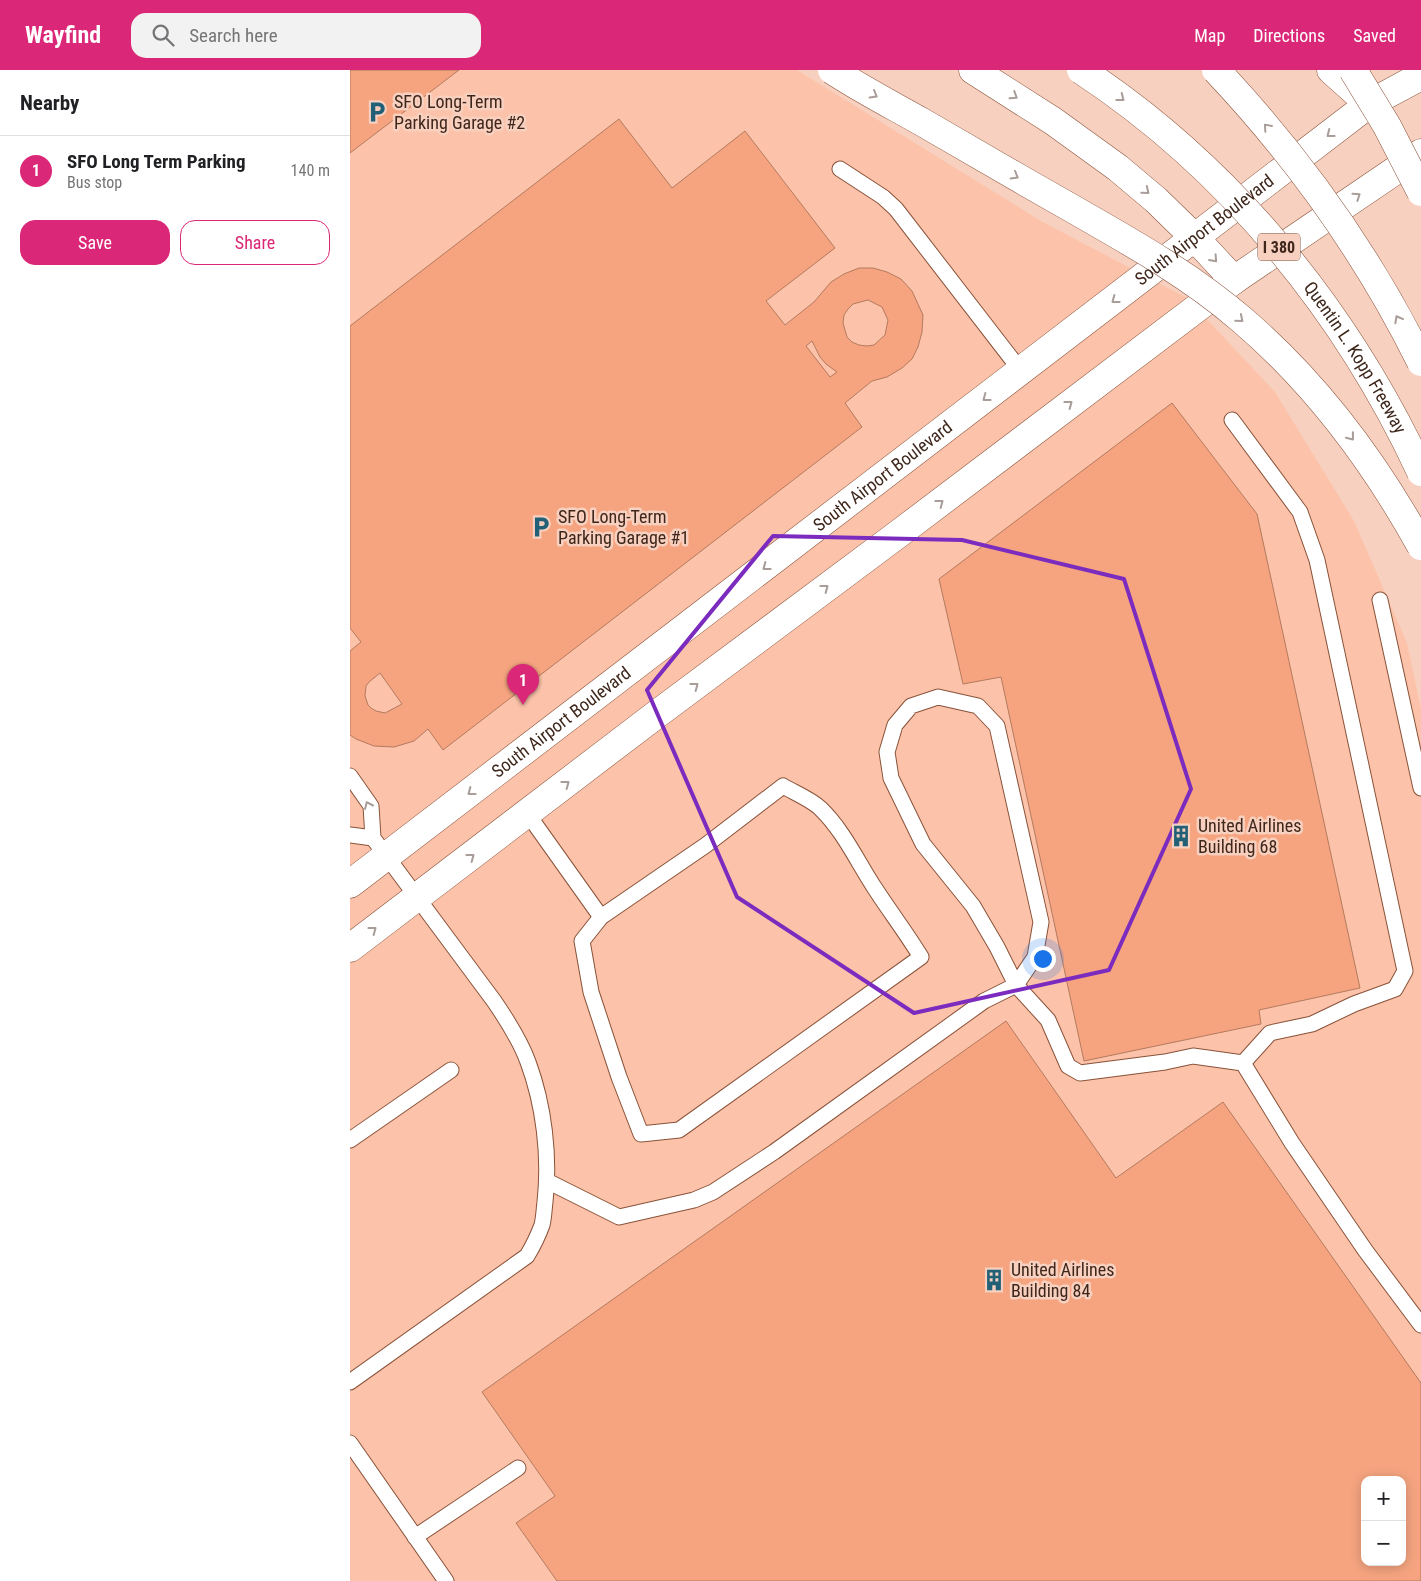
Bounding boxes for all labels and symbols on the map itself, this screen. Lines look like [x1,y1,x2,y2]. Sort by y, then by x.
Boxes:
one-way arrow [868,88,877,98]
one-way arrow [1009,90,1018,99]
place label: SFO Long-Term Parking Garage #2 [394,91,525,133]
one-way arrow [1115,92,1124,100]
parking icon: SFO Long-Term Parking Garage #2 [364,99,390,125]
one-way arrow [1264,124,1273,133]
one-way arrow [1327,128,1336,136]
one-way arrow [1009,169,1018,179]
street label: South Airport Boulevard [1131,170,1278,289]
one-way arrow [1140,186,1149,195]
one-way arrow [1351,193,1360,202]
road number: I 380 [1258,233,1300,260]
one-way arrow [1208,254,1217,263]
street label: Quentin L. Kopp Freeway [1300,277,1411,437]
one-way arrow [1112,294,1121,302]
one-way arrow [1234,313,1243,321]
one-way arrow [1394,315,1404,324]
one-way arrow [983,393,992,401]
one-way arrow [1063,402,1072,410]
street label: South Airport Boulevard [809,416,956,535]
one-way arrow [1345,431,1353,440]
one-way arrow [934,500,943,508]
place label: SFO Long-Term Parking Garage #1 [558,506,689,548]
parking icon: SFO Long-Term Parking Garage #1 [528,514,554,540]
one-way arrow [763,561,772,569]
one-way arrow [819,586,828,594]
street label: South Airport Boulevard [487,662,634,782]
pin: 1 [507,664,539,705]
one-way arrow [689,683,698,691]
one-way arrow [560,781,569,789]
one-way arrow [468,787,477,795]
one-way arrow [365,801,375,810]
place label: United Airlines Building 68 [1198,815,1301,857]
building icon: United Airlines Building 68 [1168,823,1194,849]
one-way arrow [465,854,475,863]
one-way arrow [367,927,377,936]
your location [1030,946,1056,972]
place label: United Airlines Building 84 [1011,1259,1114,1301]
building icon: United Airlines Building 84 [981,1267,1007,1293]

